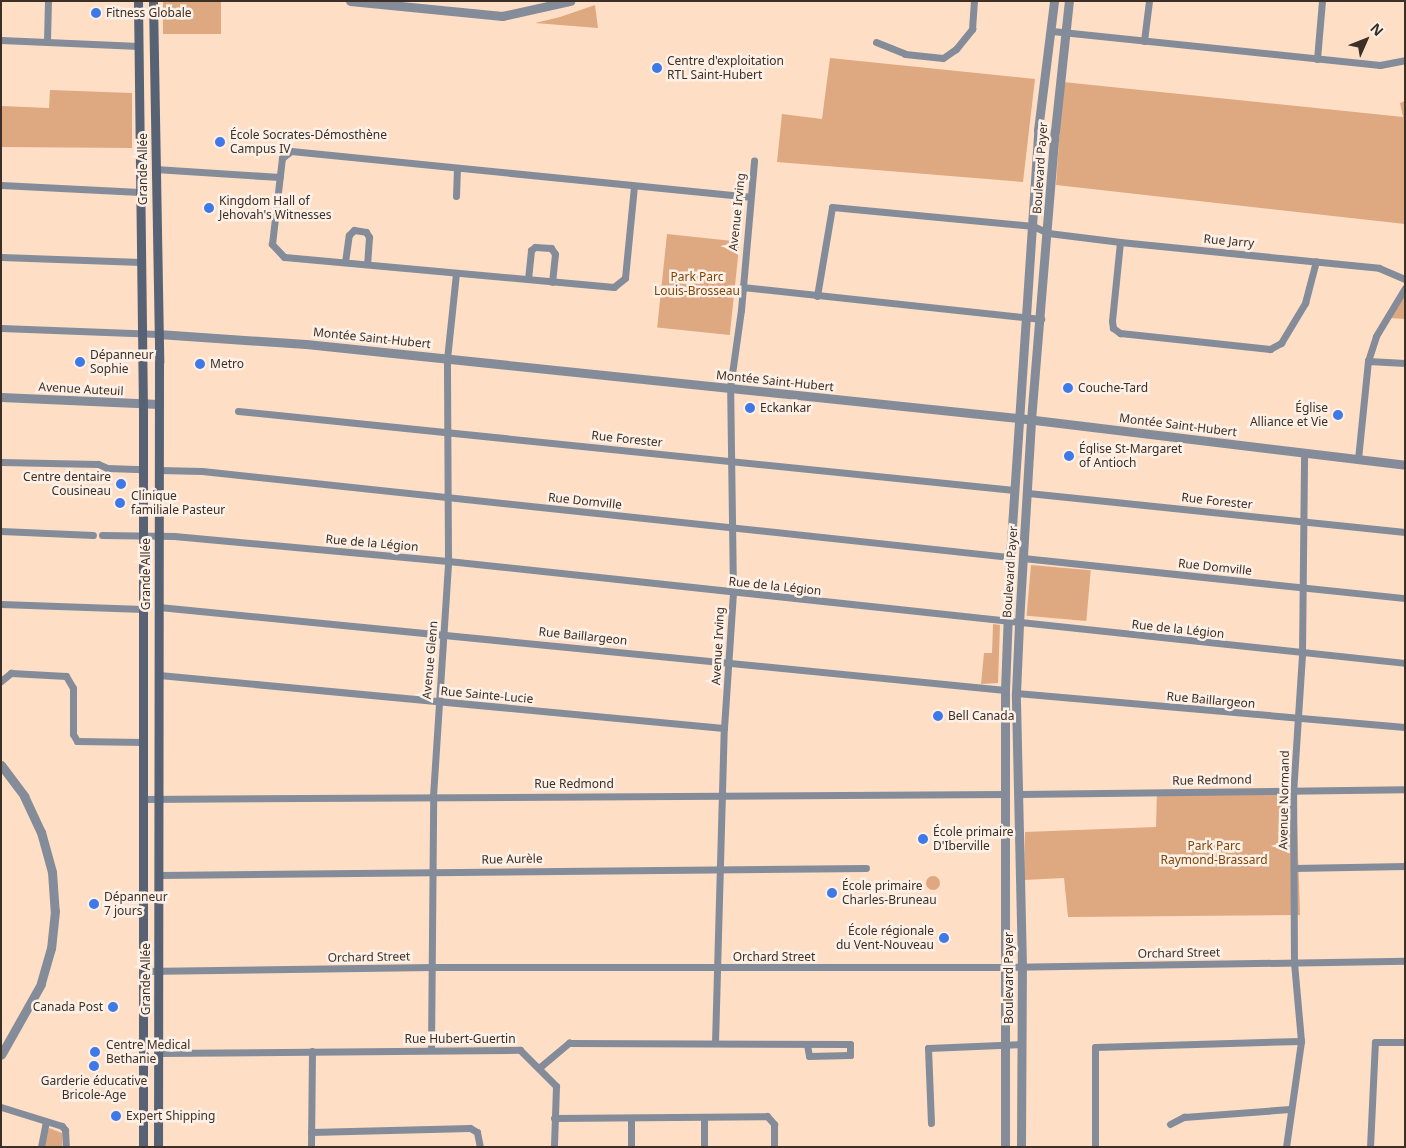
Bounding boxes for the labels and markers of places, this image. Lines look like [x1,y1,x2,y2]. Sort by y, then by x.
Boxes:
place label: Fitness Globale [106,6,192,20]
marker: Fitness Globale [90,7,102,19]
place label: Centre d'exploitation RTL Saint-Hubert [667,54,784,82]
marker: Centre d'exploitation RTL Saint-Hubert [651,62,663,74]
place label: École Socrates-Démosthène Campus IV [230,128,387,156]
marker: École Socrates-Démosthène Campus IV [214,136,226,148]
place label: Kingdom Hall of Jehovah's Witnesses [219,194,332,222]
marker: Kingdom Hall of Jehovah's Witnesses [203,202,215,214]
place label: Dépanneur Sophie [90,348,154,376]
marker: Dépanneur Sophie [74,356,86,368]
place label: Metro [210,357,244,371]
marker: Metro [194,358,206,370]
place label: Couche-Tard [1078,381,1148,395]
marker: Couche-Tard [1062,382,1074,394]
place label: Eckankar [760,401,811,415]
place label: Église Alliance et Vie [1250,401,1328,429]
marker: Eckankar [744,402,756,414]
marker: Église Alliance et Vie [1332,409,1344,421]
place label: Église St-Margaret of Antioch [1079,442,1182,470]
marker: Église St-Margaret of Antioch [1063,450,1075,462]
place label: Centre dentaire Cousineau [23,470,111,498]
marker: Centre dentaire Cousineau [115,478,127,490]
place label: Clinique familiale Pasteur [131,489,225,517]
marker: Clinique familiale Pasteur [113,496,127,510]
place label: Bell Canada [948,709,1014,723]
marker: Bell Canada [932,710,944,722]
place label: École primaire D'Iberville [933,825,1014,853]
marker: École primaire D'Iberville [917,833,929,845]
place label: École primaire Charles-Bruneau [842,879,937,907]
marker: École primaire Charles-Bruneau [826,887,838,899]
place label: Dépanneur 7 jours [104,890,168,918]
marker: Dépanneur 7 jours [88,898,100,910]
place label: École régionale du Vent-Nouveau [836,924,934,952]
marker: École régionale du Vent-Nouveau [938,932,950,944]
place label: Canada Post [33,1000,103,1014]
marker: Canada Post [107,1001,119,1013]
place label: Centre Medical Bethanie [106,1038,190,1066]
marker: Centre Medical Bethanie [88,1045,102,1059]
marker: Garderie éducative Bricole-Age [88,1060,100,1072]
place label: Garderie éducative Bricole-Age [41,1074,147,1102]
place label: Expert Shipping [126,1109,215,1123]
marker: Expert Shipping [110,1110,122,1122]

